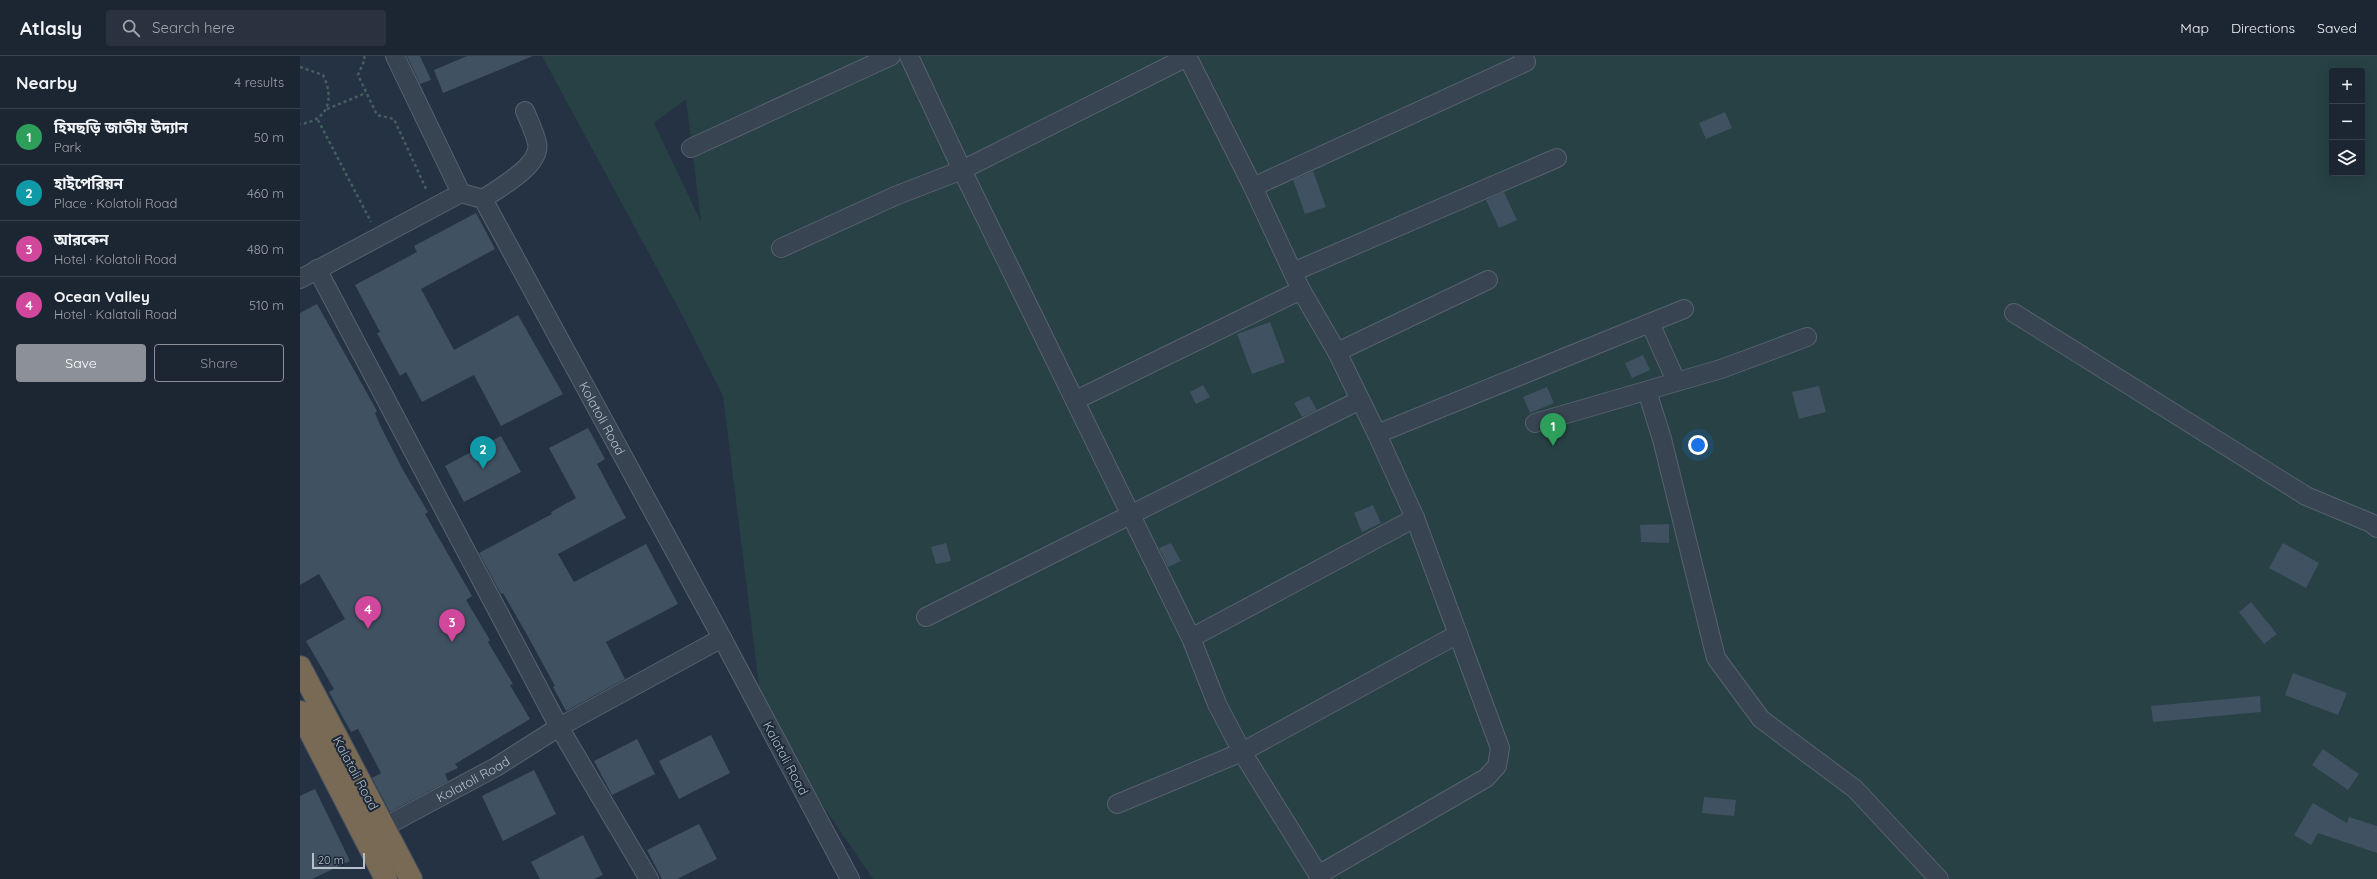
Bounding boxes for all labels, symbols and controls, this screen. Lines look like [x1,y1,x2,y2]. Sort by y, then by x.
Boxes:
search box [106,10,386,46]
text: Atlasly [20,16,82,40]
icon: search [120,17,142,39]
text: Search here [152,18,235,37]
text: Map [2180,19,2209,37]
text: Directions [2231,19,2295,37]
text: Saved [2317,19,2357,37]
map controls [2329,68,2365,176]
button: + [2329,68,2365,104]
text: Nearby [16,72,77,93]
text: 4 results [234,74,284,90]
button: − [2329,104,2365,140]
text: হিমছড়ি জাতীয় উদ্যান [54,118,188,137]
text: 1 [26,129,32,145]
text: 50 m [254,129,284,145]
text: Park [54,139,82,155]
button: layers [2329,140,2365,176]
text: হাইপেরিয়ন [54,174,123,193]
text: 2 [25,185,33,201]
text: 460 m [247,185,284,201]
text: Place · Kolatoli Road [54,195,177,211]
text: আরকেন [54,230,109,249]
text: 3 [26,241,32,257]
text: 480 m [247,241,284,257]
text: Hotel · Kolatoli Road [54,251,177,267]
text: Ocean Valley [54,287,150,306]
text: 4 [25,297,33,313]
text: 510 m [249,297,284,313]
text: Hotel · Kalatali Road [54,306,177,322]
button: Save [16,344,146,382]
button: Share [154,344,284,382]
street label: Kolatoli Road [576,379,629,458]
pin: 1 [1540,413,1566,446]
your location [1688,435,1708,455]
pin: 2 [470,436,496,469]
pin: 4 [355,596,381,629]
pin: 3 [439,609,465,642]
street label: Kalatali Road [760,718,812,798]
street label: Kalatali Road [330,733,382,813]
street label: Kolatoli Road [433,752,513,806]
scale bar [312,851,365,870]
text: 20 m [318,853,344,867]

